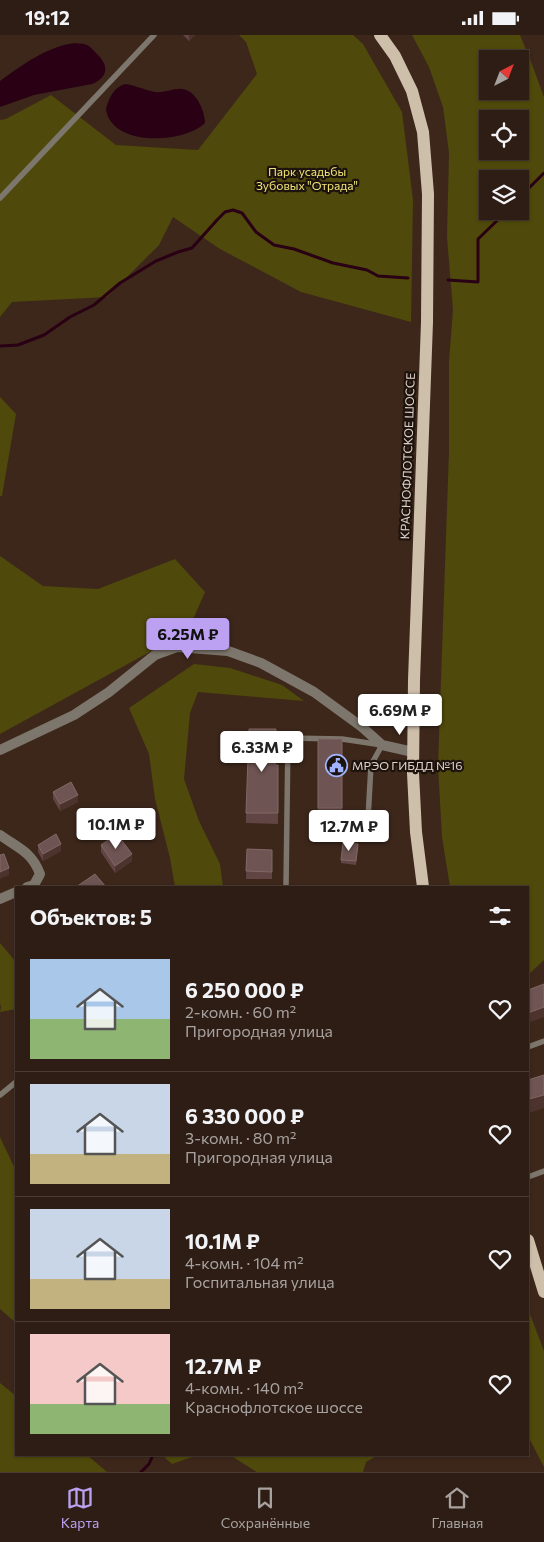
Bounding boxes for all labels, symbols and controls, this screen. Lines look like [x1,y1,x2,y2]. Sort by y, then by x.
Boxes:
text: 19:12 [25,6,70,29]
north arrow [479,50,529,100]
map controls [479,50,529,220]
button: locate [479,110,529,160]
park label: Парк усадьбы Зубовых "Отрада" [256,164,358,192]
button: layers [479,170,529,220]
street label: КРАСНОФЛОТСКОЕ ШОССЕ [397,372,417,540]
pin: 6.25M ₽ [142,617,234,660]
text: 6.25M ₽ [157,624,219,643]
pin: 6.69M ₽ [354,693,446,736]
text: 6.69M ₽ [369,700,431,719]
pin: 6.33M ₽ [216,731,308,773]
text: 6.33M ₽ [231,737,293,756]
public building icon: МРЭО ГИБДД №16 [324,754,348,778]
place label: МРЭО ГИБДД №16 [352,758,463,772]
pin: 10.1M ₽ [70,807,162,850]
pin: 12.7M ₽ [303,809,395,852]
text: 10.1M ₽ [88,814,144,833]
text: 12.7M ₽ [320,816,378,835]
icon: filters [486,902,514,930]
text: Объектов: 5 [30,904,152,929]
text: 6 250 000 ₽ [185,977,304,1002]
icon: home [70,979,130,1039]
icon: heart [486,995,514,1023]
text: 2-комн. · 60 m² [185,1002,296,1021]
text: Пригородная улица [185,1021,333,1040]
text: 6 330 000 ₽ [185,1103,304,1128]
icon: home [70,1104,130,1164]
icon: heart [486,1120,514,1148]
text: 3-комн. · 80 m² [185,1128,296,1147]
text: Пригородная улица [185,1147,333,1166]
text: 10.1M ₽ [185,1228,260,1253]
icon: home [70,1229,130,1289]
icon: heart [486,1245,514,1273]
text: 4-комн. · 104 m² [185,1253,304,1272]
text: Госпитальная улица [185,1272,335,1291]
text: 12.7M ₽ [185,1353,261,1378]
icon: home [70,1354,130,1414]
icon: heart [486,1370,514,1398]
text: 4-комн. · 140 m² [185,1378,304,1397]
text: Краснофлотское шоссе [185,1397,363,1416]
tab: Карта [61,1484,99,1531]
tab: Сохранённые [221,1484,310,1531]
tab: Главная [431,1484,483,1531]

